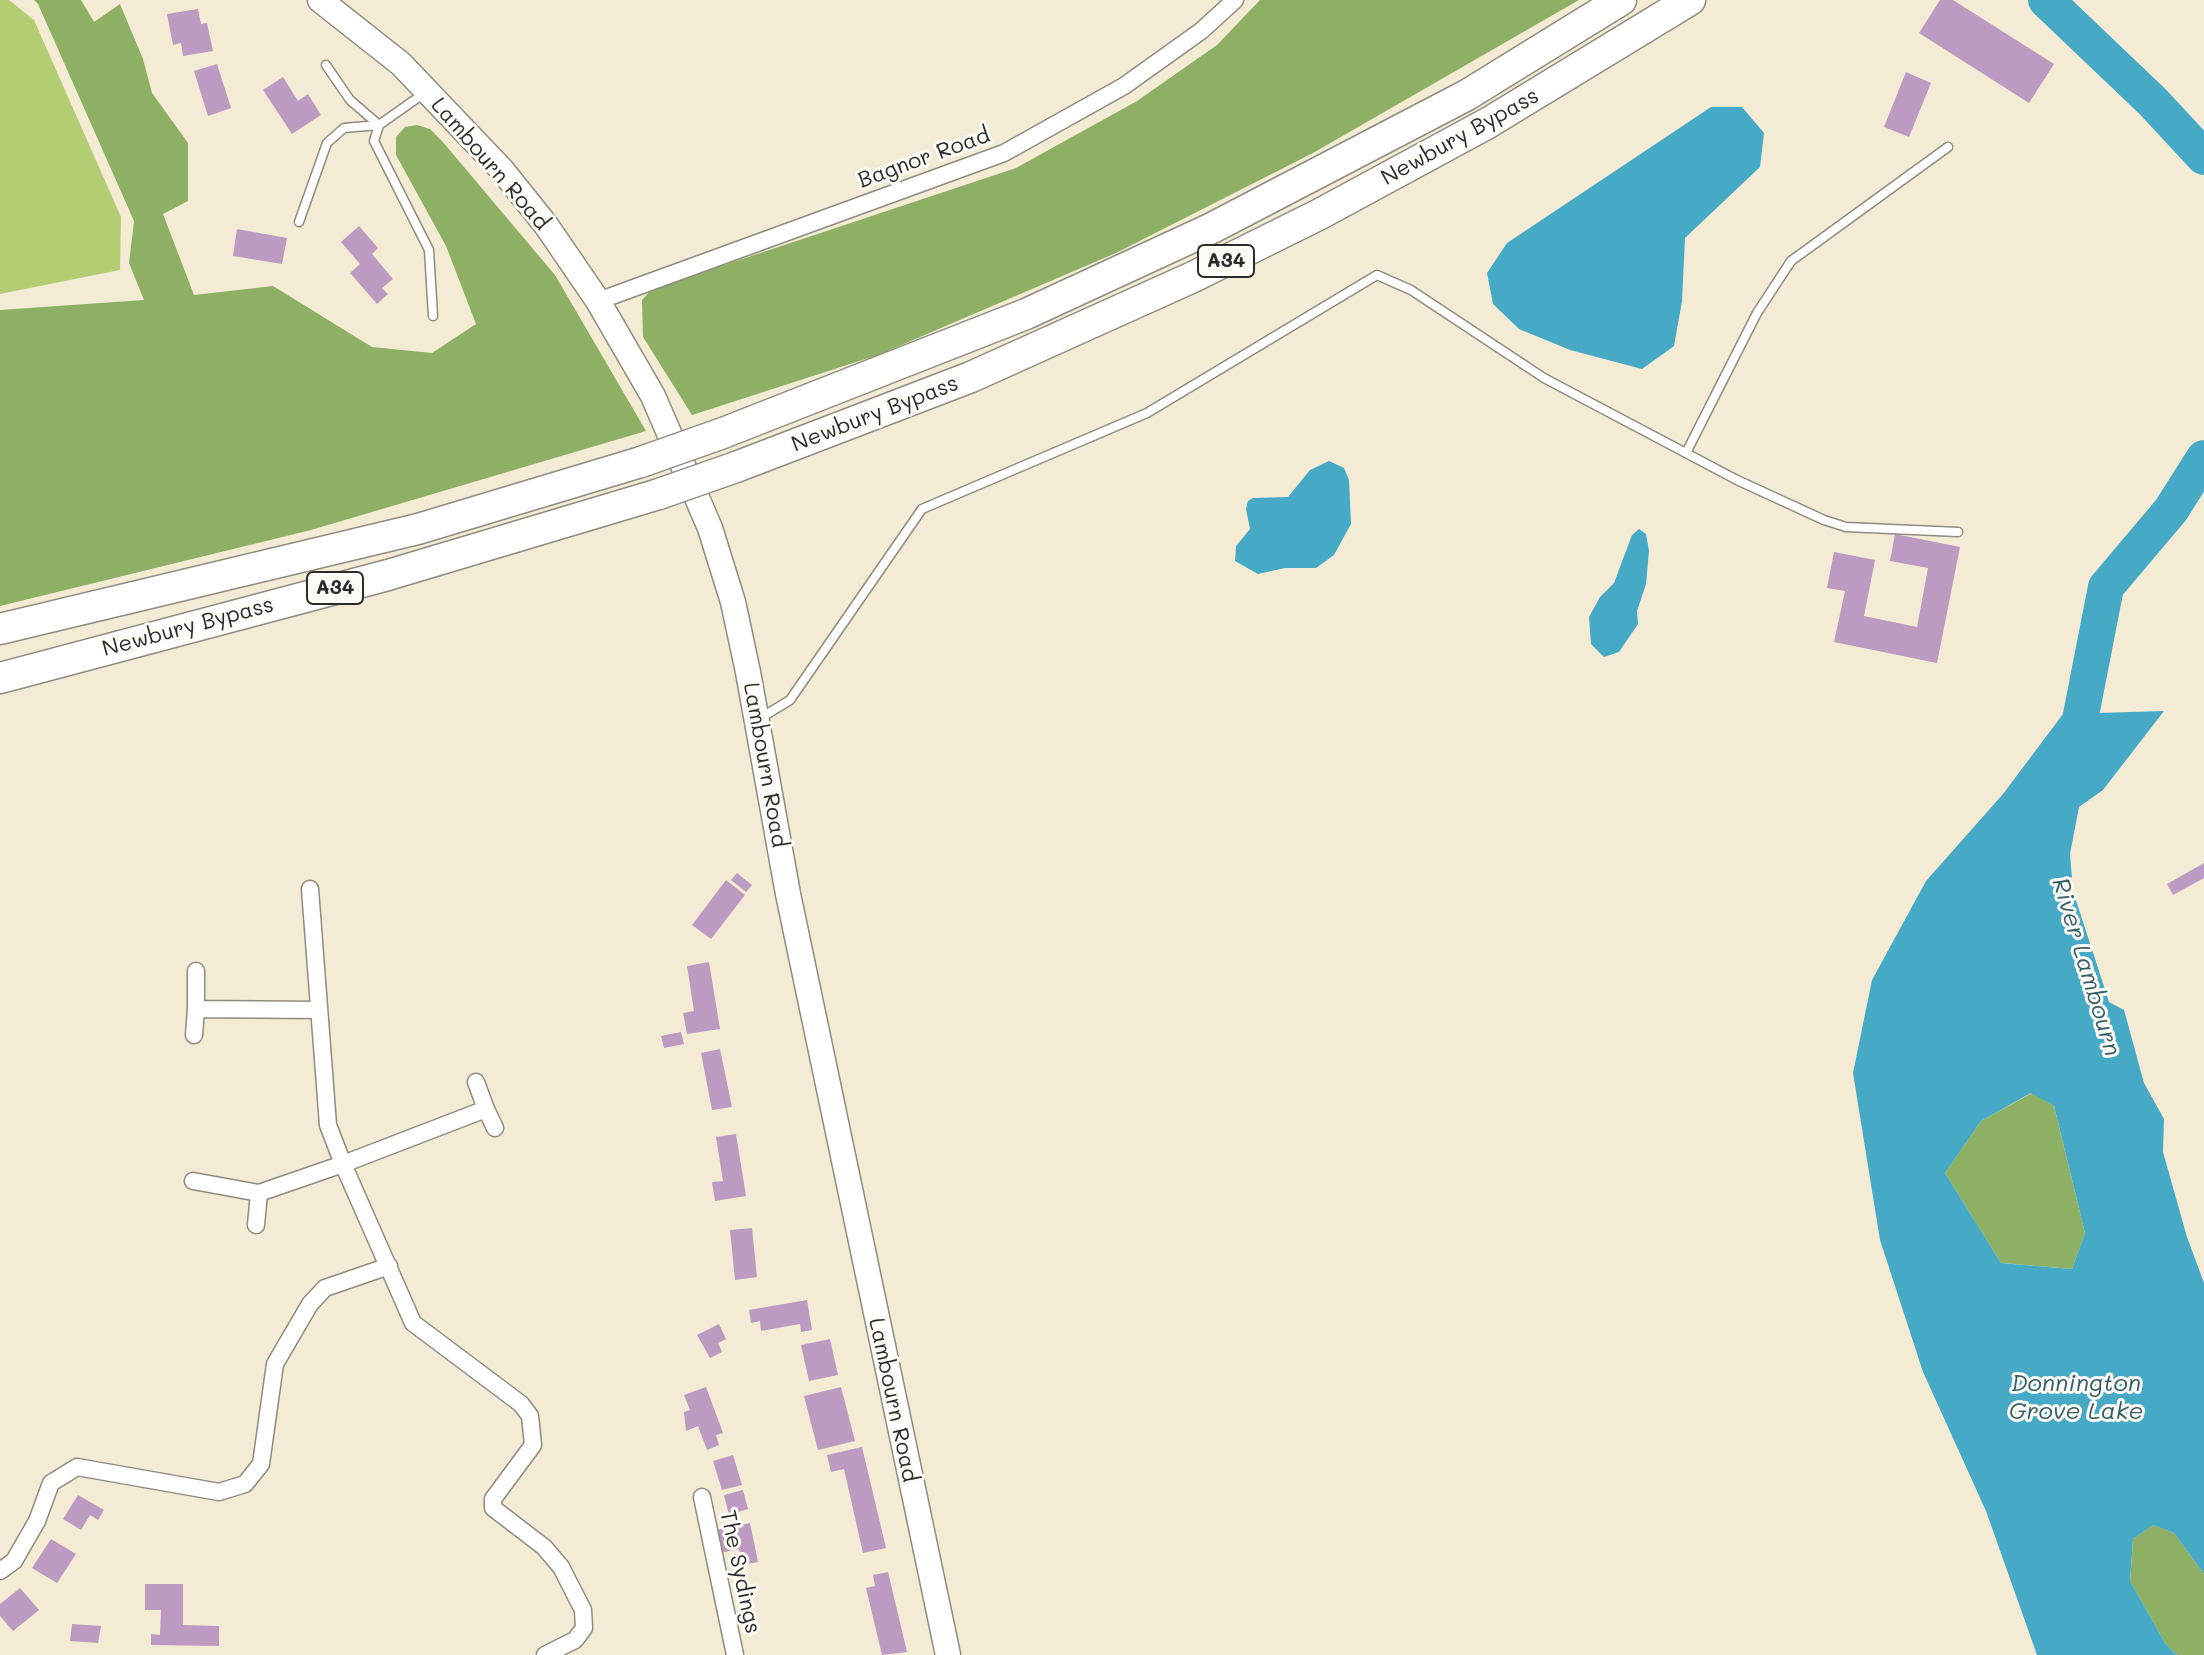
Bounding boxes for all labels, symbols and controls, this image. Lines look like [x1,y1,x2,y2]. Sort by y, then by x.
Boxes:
street label: Newbury Bypass [1376,83,1544,191]
street label: Lambourn Road [425,92,555,236]
street label: Bagnor Road [855,122,993,194]
road number: A34 [1198,245,1254,277]
street label: Newbury Bypass [788,370,962,458]
road number: A34 [307,572,363,604]
street label: Newbury Bypass [99,591,277,663]
street label: Lambourn Road [738,680,792,850]
water label: River Lambourn [2045,874,2127,1060]
street label: Lambourn Road [863,1316,923,1484]
water label: Donnington Grove Lake [2009,1370,2143,1426]
street label: The Sydings [714,1508,766,1636]

